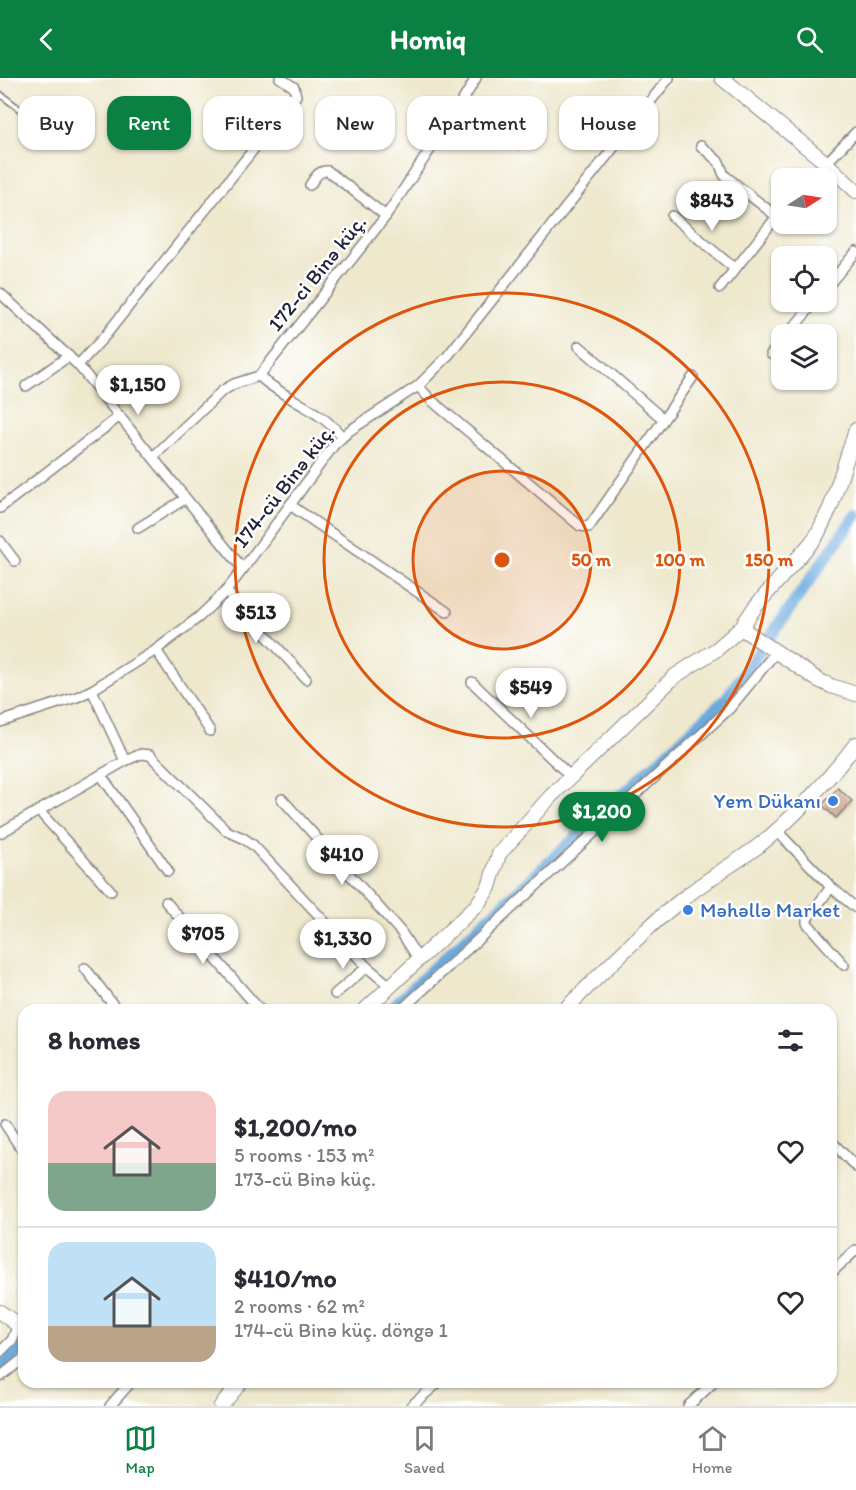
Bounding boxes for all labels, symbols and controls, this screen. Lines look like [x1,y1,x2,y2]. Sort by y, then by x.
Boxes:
icon: back [30,23,63,56]
text: Homiq [390,23,466,56]
icon: search [793,23,826,56]
chip: Buy [18,96,95,150]
chip: Rent [107,96,191,150]
chip: Filters [203,96,303,150]
chip: New [315,96,395,150]
chip: Apartment [407,96,547,150]
chip: House [559,96,658,150]
north arrow [771,168,837,234]
map controls [771,168,837,390]
pin: $843 [676,181,748,232]
text: $843 [690,188,734,212]
street label: 172-ci Binə küç. [262,209,371,336]
button: locate [771,246,837,312]
button: layers [771,324,837,390]
pin: $1,150 [89,365,187,416]
text: $1,150 [110,372,166,396]
street label: 174-cü Binə küç. [228,419,340,553]
text: 50 m [571,549,612,571]
text: 100 m [655,549,706,571]
text: 150 m [745,549,794,571]
centre of rings [492,550,512,570]
pin: $513 [220,593,292,644]
text: $513 [236,600,276,624]
pin: $549 [495,668,567,719]
text: $549 [509,675,553,699]
place label: Yem Dükanı [713,788,821,813]
pin: $1,200 [553,792,651,843]
marker: Yem Dükanı [826,794,840,808]
text: $1,200 [572,799,632,823]
pin: $410 [306,835,378,886]
text: $410 [320,842,364,866]
place label: Məhəllə Market [700,897,840,922]
marker: Məhəllə Market [681,903,695,917]
pin: $705 [167,914,239,965]
pin: $1,330 [294,919,392,970]
text: $705 [182,921,224,945]
text: $1,330 [314,926,372,950]
text: 8 homes [48,1024,140,1056]
icon: filters [774,1024,807,1057]
text: $1,200/mo [234,1111,357,1143]
icon: home [96,1115,168,1187]
icon: heart [774,1135,807,1168]
text: 5 rooms · 153 m² [234,1143,374,1167]
text: 173-cü Binə küç. [234,1167,376,1191]
text: $410/mo [234,1262,337,1294]
icon: home [96,1266,168,1338]
icon: heart [774,1286,807,1319]
text: 2 rooms · 62 m² [234,1294,365,1318]
text: 174-cü Binə küç. döngə 1 [234,1318,448,1342]
tab: Map [124,1422,157,1477]
tab: Saved [404,1422,445,1477]
tab: Home [692,1422,732,1477]

